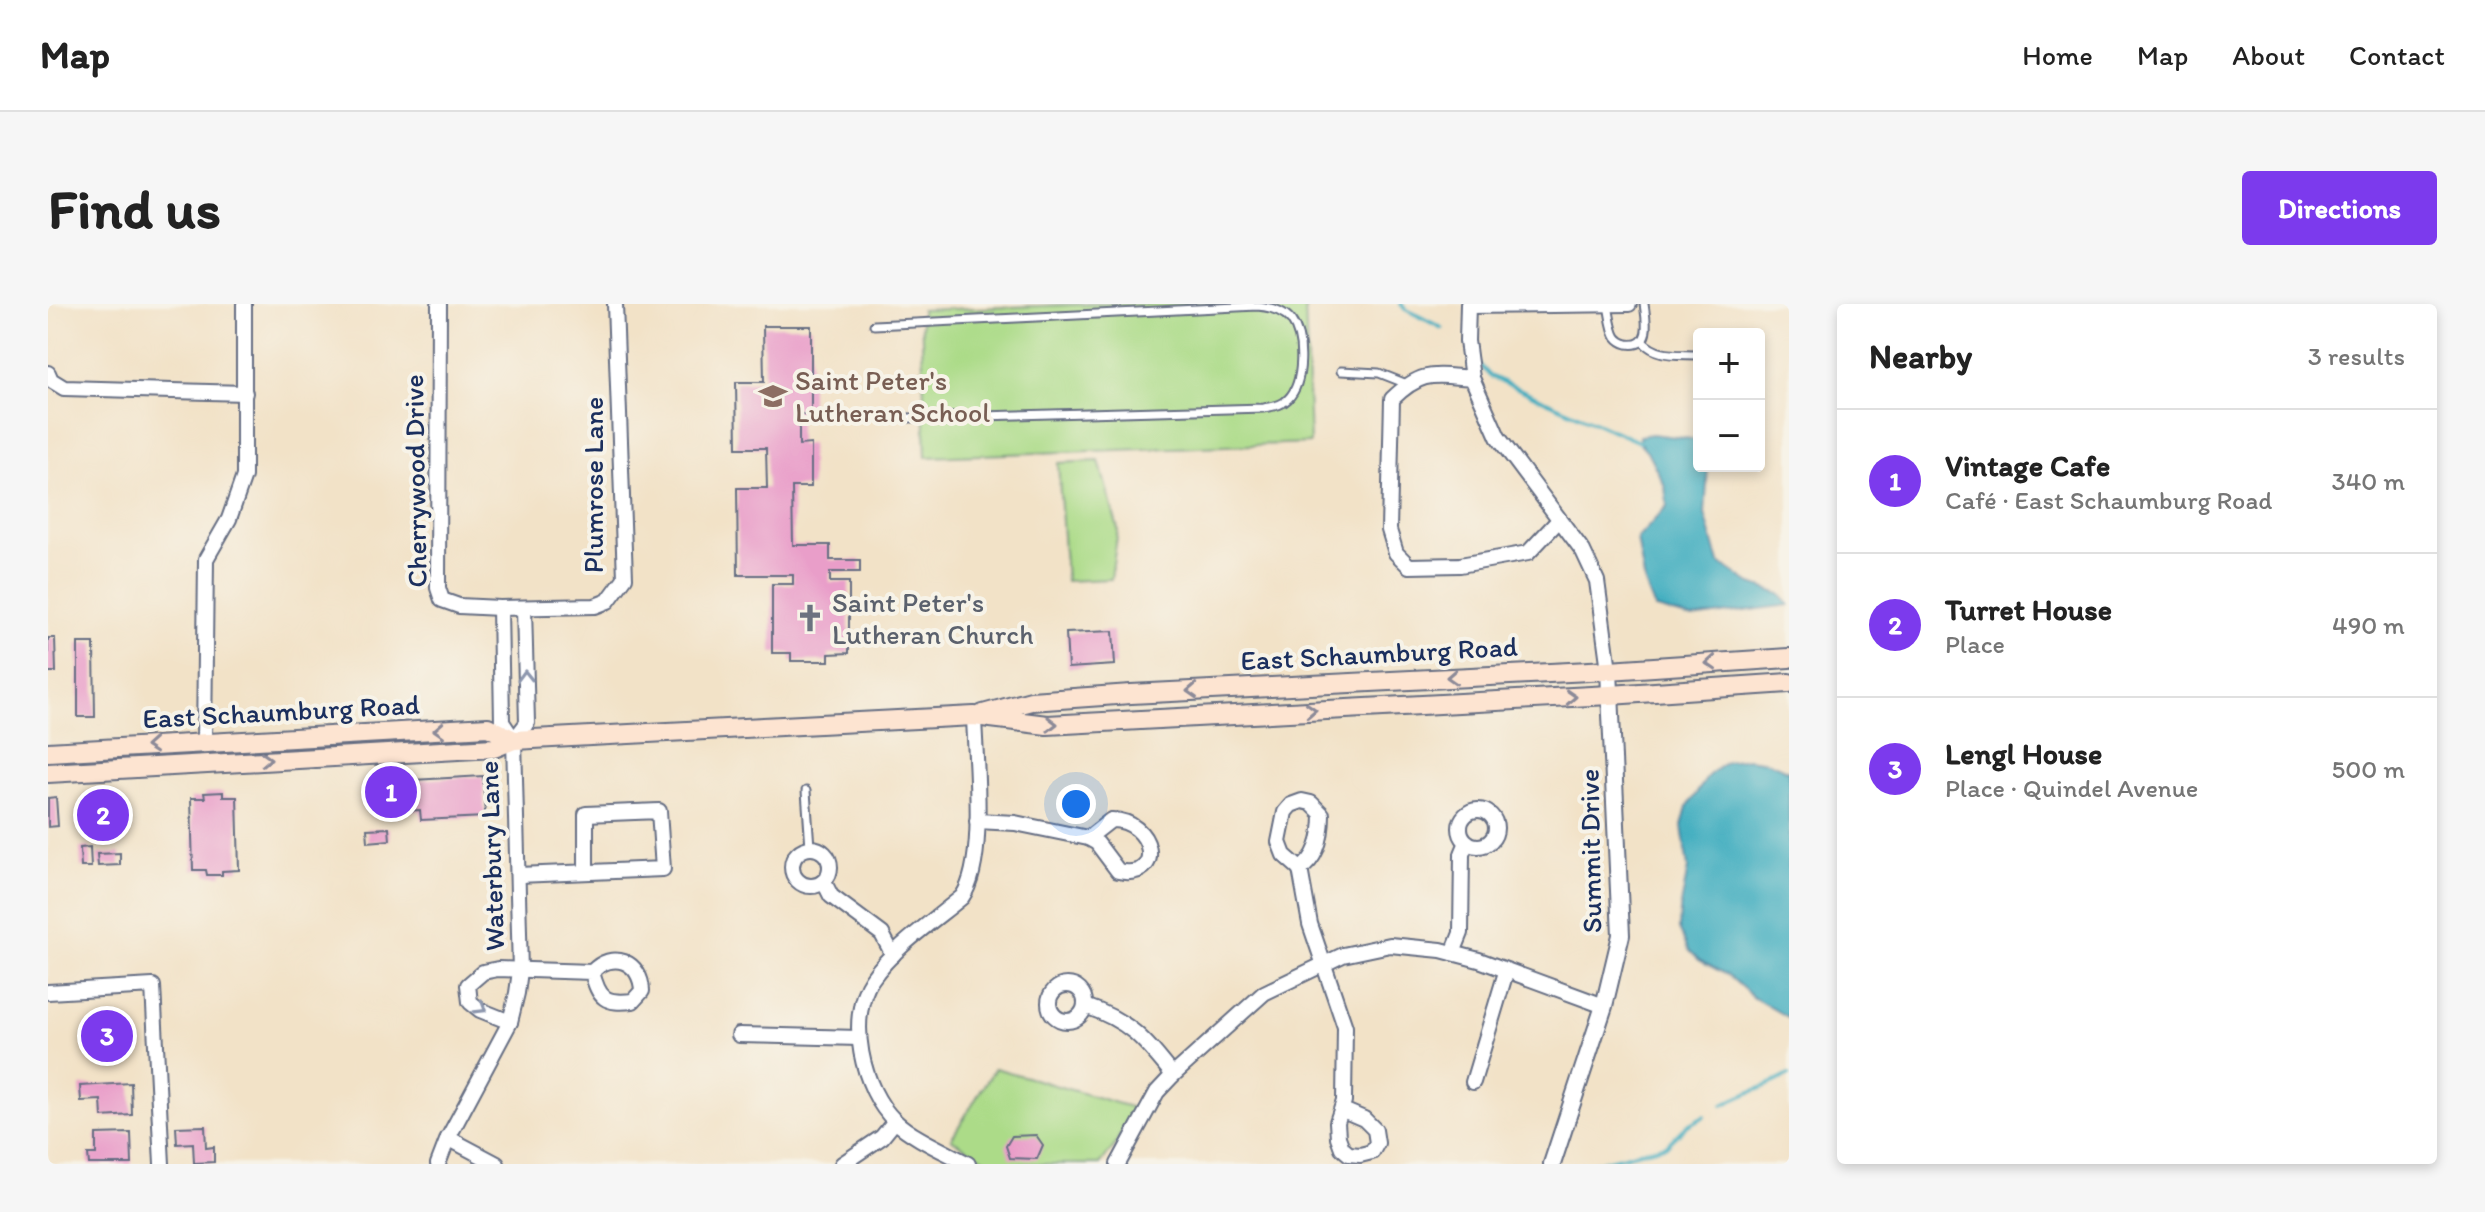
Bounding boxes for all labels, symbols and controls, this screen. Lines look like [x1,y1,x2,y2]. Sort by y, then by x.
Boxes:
text: Map [40,32,110,78]
text: Home [2022,38,2093,72]
text: Map [2137,38,2188,72]
text: About [2232,38,2305,72]
text: Contact [2349,38,2445,72]
button: Directions [2242,171,2437,245]
text: Find us [48,175,221,242]
map controls [1693,328,1765,472]
button: + [1693,328,1765,400]
text: Nearby [1869,336,1972,377]
text: 3 results [2308,340,2405,372]
place label: Saint Peter's Lutheran School [795,363,990,429]
street label: Cherrywood Drive [396,374,434,588]
school or university icon: Saint Peter's Lutheran School [758,381,788,411]
street label: Plumrose Lane [576,397,610,573]
button: − [1693,400,1765,472]
text: Vintage Cafe [1945,447,2110,484]
text: 1 [1889,465,1901,497]
text: 340 m [2331,465,2405,497]
text: Café · East Schaumburg Road [1945,484,2272,516]
place label: Saint Peter's Lutheran Church [832,585,1034,651]
text: Turret House [1945,591,2112,628]
church icon: Saint Peter's Lutheran Church [795,603,825,633]
text: 2 [1888,609,1902,641]
text: 490 m [2332,609,2405,641]
text: Place [1945,628,2005,660]
street label: East Schaumburg Road [1240,629,1518,677]
one-way arrow [1704,654,1717,671]
one-way arrow [1445,668,1458,685]
one-way arrow [517,669,534,682]
one-way arrow [1185,682,1198,699]
street label: East Schaumburg Road [142,687,420,735]
one-way arrow [1565,689,1578,706]
one-way arrow [1305,702,1318,719]
one-way arrow [1046,715,1059,733]
one-way arrow [432,721,445,738]
text: Lengl House [1945,735,2102,772]
one-way arrow [144,737,157,754]
one-way arrow [260,751,273,768]
text: 3 [1888,753,1902,785]
text: 500 m [2332,753,2405,785]
street label: Waterbury Lane [471,760,511,952]
pin: 1 [365,762,417,822]
street label: Summit Drive [1572,769,1608,933]
text: Place · Quindel Avenue [1945,772,2198,804]
your location [1056,784,1096,824]
pin: 2 [77,785,129,845]
one-way arrow [473,998,487,1013]
pin: 3 [81,1006,133,1066]

